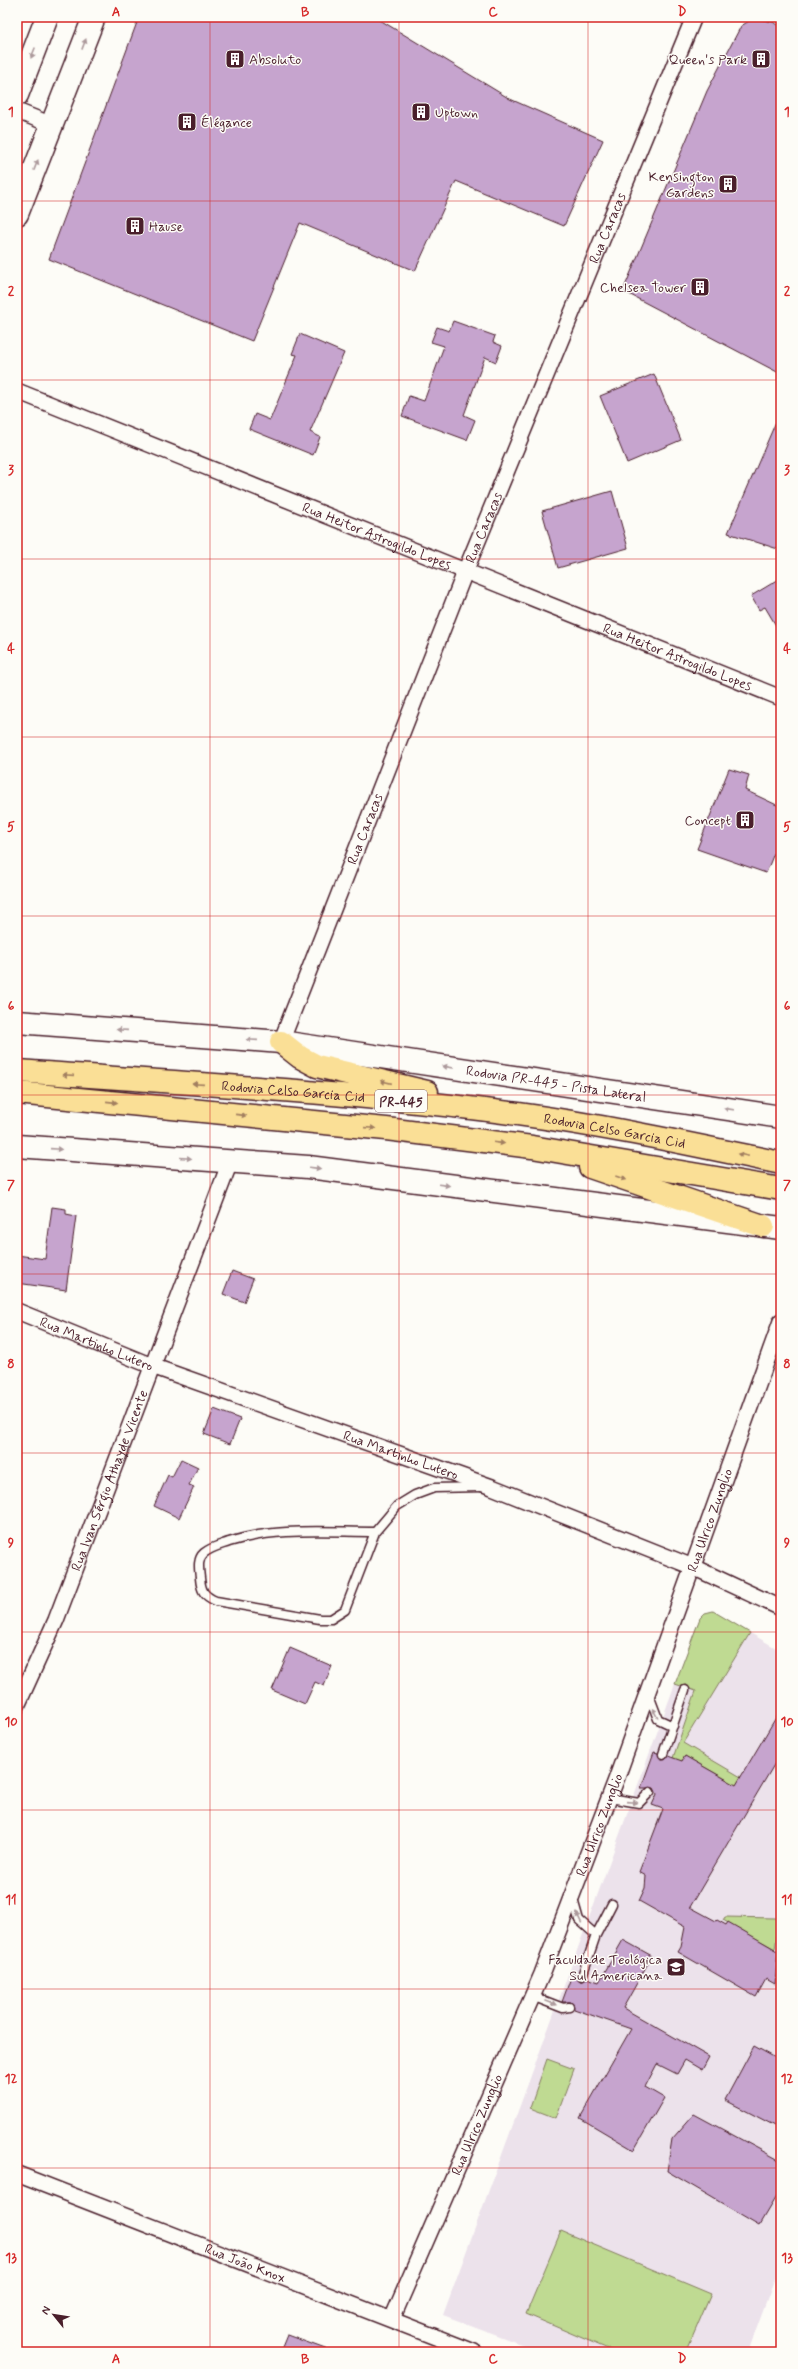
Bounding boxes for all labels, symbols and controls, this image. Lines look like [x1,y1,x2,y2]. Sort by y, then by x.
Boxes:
text: A [112,4,120,21]
text: B [301,4,310,21]
text: C [488,4,498,21]
text: D [678,4,687,21]
one-way arrow [81,38,87,50]
one-way arrow [29,48,35,60]
building icon: Absoluto [224,48,246,70]
building icon: Queen's Park [750,48,772,70]
place label: Absoluto [249,51,301,69]
place label: Queen's Park [669,51,747,69]
building icon: Uptown [410,101,432,123]
text: 1 [8,104,14,121]
place label: Uptown [435,104,478,122]
text: 1 [784,104,790,121]
building icon: Élégance [176,111,198,133]
place label: Élégance [201,114,252,132]
one-way arrow [34,159,40,171]
place label: Kensington Gardens [649,168,714,202]
building icon: Kensington Gardens [717,173,739,195]
street label: Rua Caracas [585,190,631,266]
building icon: Hause [124,215,146,237]
place label: Hause [149,218,184,236]
building icon: Chelsea Tower [689,276,711,298]
place label: Chelsea Tower [600,279,686,297]
text: 2 [8,283,15,300]
text: 2 [784,283,791,300]
text: 3 [8,462,14,479]
text: 3 [784,462,790,479]
street label: Rua Caracas [462,490,507,566]
street label: Rua Heitor Astrogildo Lopes [299,499,454,575]
street label: Rua Heitor Astrogildo Lopes [600,619,755,696]
text: 4 [7,641,15,658]
text: 4 [783,641,791,658]
street label: Rua Caracas [343,791,387,867]
building icon: Concept [734,809,756,831]
place label: Concept [684,812,731,830]
text: 5 [7,819,15,836]
text: 5 [783,819,791,836]
text: 6 [8,998,15,1015]
text: 6 [784,998,791,1015]
one-way arrow [116,1026,128,1033]
one-way arrow [246,1036,258,1043]
street label: Rodovia PR-445 - Pista Lateral [465,1062,647,1107]
one-way arrow [442,1064,454,1070]
one-way arrow [62,1071,74,1078]
street label: Rodovia Celso Garcia Cid [221,1077,366,1107]
one-way arrow [380,1079,392,1085]
one-way arrow [192,1081,204,1088]
road number: PR-445 [375,1090,427,1112]
one-way arrow [106,1099,118,1106]
one-way arrow [723,1106,735,1112]
street label: Rodovia Celso Garcia Cid [542,1110,687,1153]
one-way arrow [235,1112,247,1118]
one-way arrow [364,1124,376,1131]
one-way arrow [493,1140,505,1146]
one-way arrow [50,1145,62,1152]
one-way arrow [737,1152,749,1158]
one-way arrow [180,1155,192,1162]
one-way arrow [309,1165,321,1171]
one-way arrow [616,1175,628,1181]
text: 7 [7,1177,15,1194]
text: 7 [783,1177,791,1194]
one-way arrow [438,1182,450,1188]
street label: Rua Martinho Lutero [37,1313,156,1376]
text: 8 [7,1356,15,1373]
text: 8 [783,1356,791,1373]
street label: Rua Ivan Sérgio Athayde Vicente [67,1387,153,1574]
street label: Rua Martinho Lutero [341,1427,461,1484]
street label: Rua Ulrico Zunglio [684,1466,737,1575]
text: 9 [8,1535,15,1552]
text: 9 [784,1535,791,1552]
one-way arrow [652,1708,658,1719]
text: 10 [4,1714,18,1731]
text: 10 [780,1714,794,1731]
street label: Rua Ulrico Zunglio [572,1771,628,1879]
one-way arrow [626,1799,638,1806]
text: 11 [5,1892,17,1909]
text: 11 [781,1892,793,1909]
one-way arrow [576,1912,582,1924]
place label: Faculdade Teológica Sul Americana [548,1951,663,1985]
school or university icon: Faculdade Teológica Sul Americana [665,1956,687,1978]
one-way arrow [545,2001,557,2007]
text: 12 [5,2071,17,2088]
text: 12 [781,2071,793,2088]
street label: Rua Ulrico Zunglio [448,2072,507,2178]
street label: Rua João Knox [202,2240,288,2288]
text: 13 [5,2250,17,2267]
text: 13 [781,2250,793,2267]
north arrow [34,2295,74,2335]
text: N [38,2304,54,2317]
text: A [112,2351,120,2368]
text: B [301,2351,310,2368]
text: C [488,2351,498,2368]
text: D [678,2351,687,2368]

